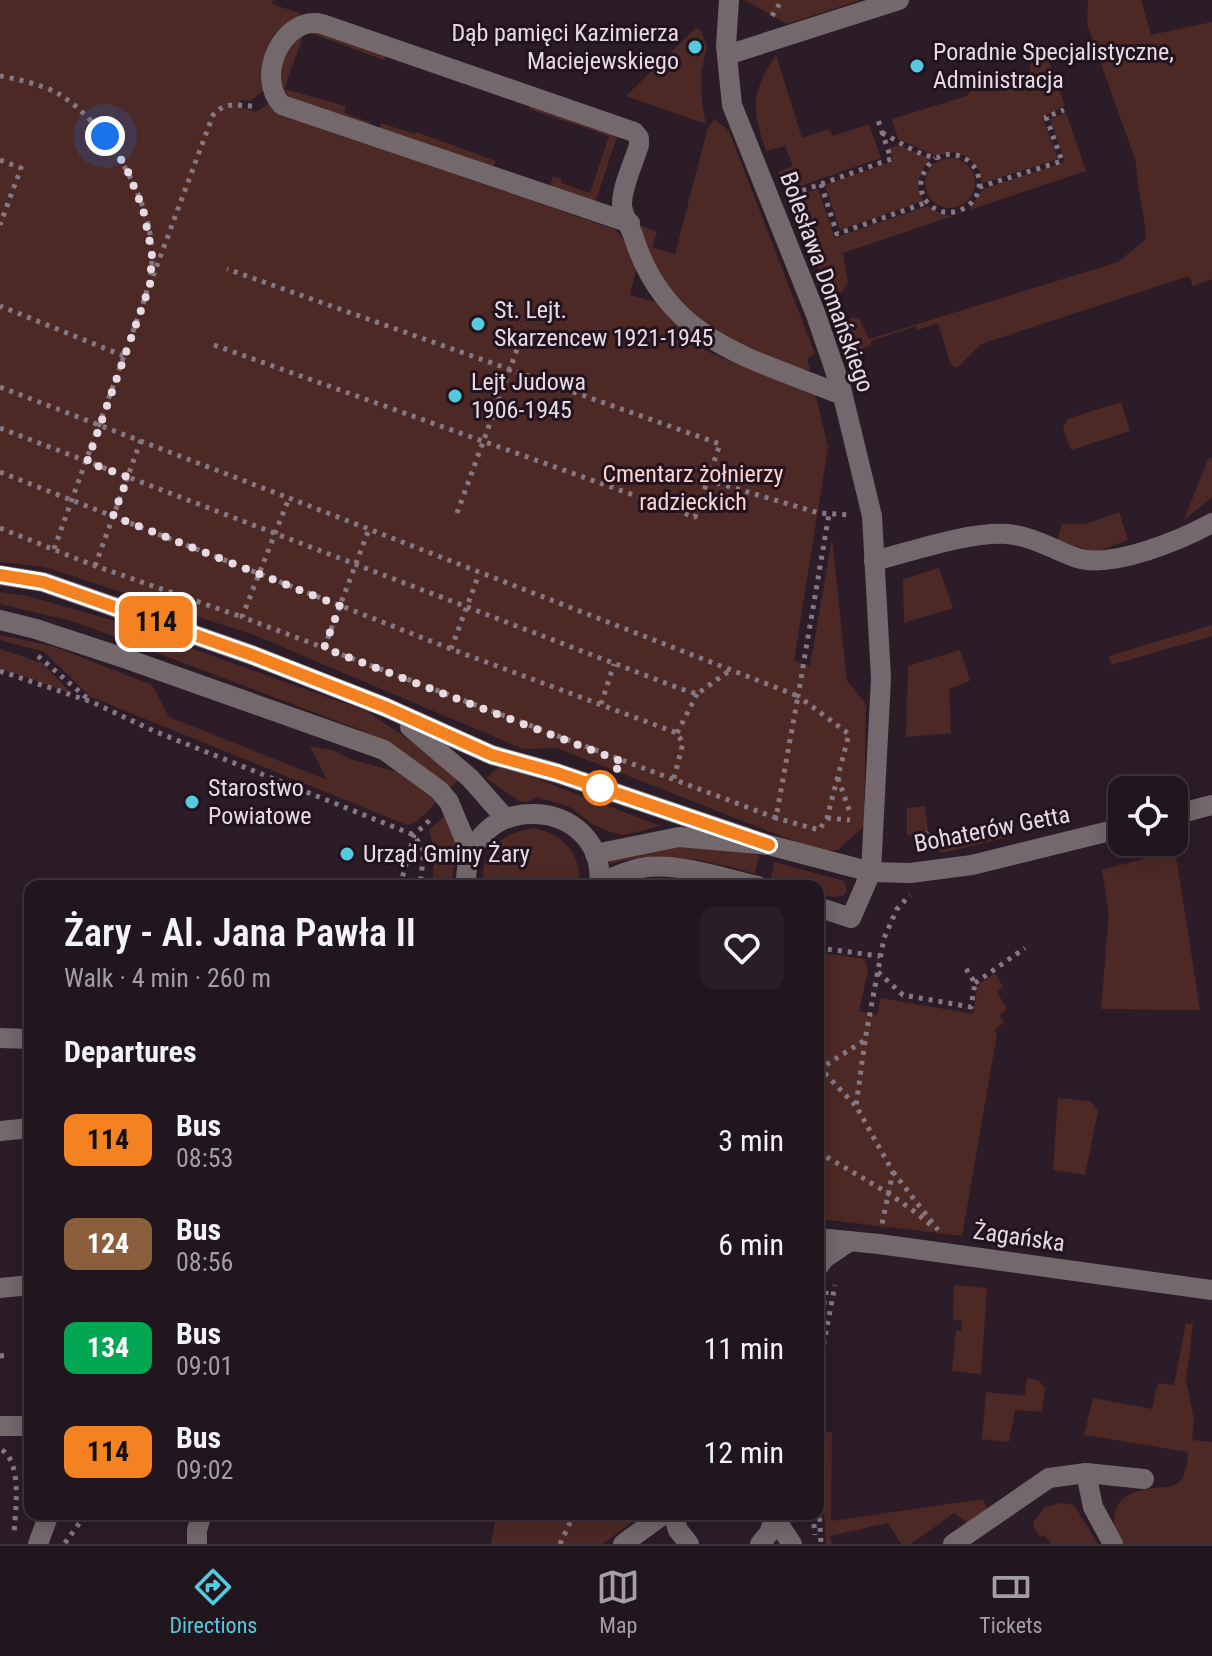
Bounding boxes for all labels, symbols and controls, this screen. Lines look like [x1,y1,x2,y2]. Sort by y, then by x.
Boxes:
place label: Dąb pamięci Kazimierza Maciejewskiego [451,19,679,75]
marker: Dąb pamięci Kazimierza Maciejewskiego [686,38,704,56]
place label: Poradnie Specjalistyczne, Administracja [933,38,1174,94]
marker: Poradnie Specjalistyczne, Administracja [908,57,926,75]
your location [85,116,125,156]
street label: Bolesława Domańskiego [774,168,880,396]
place label: St. Lejt. Skarzencew 1921-1945 [494,296,713,352]
marker: St. Lejt. Skarzencew 1921-1945 [469,315,487,333]
place label: Lejt Judowa 1906-1945 [471,368,586,424]
marker: Lejt Judowa 1906-1945 [446,387,464,405]
park label: Cmentarz żołnierzy radzieckich [602,460,784,516]
line badge: 114 [110,596,202,648]
text: 114 [135,605,177,638]
unlabelled marker [583,771,617,805]
place label: Starostwo Powiatowe [208,774,312,830]
map controls [1108,776,1188,856]
button: locate [1108,776,1188,856]
marker: Starostwo Powiatowe [183,793,201,811]
street label: Bohaterów Getta [912,800,1072,858]
place label: Urząd Gminy Żary [363,840,530,868]
marker: Urząd Gminy Żary [338,845,356,863]
button: heart [700,906,784,990]
text: Żary - Al. Jana Pawła II [64,911,416,955]
text: Walk · 4 min · 260 m [64,963,271,993]
text: Departures [64,1034,197,1069]
text: Bus [176,1108,221,1143]
text: 114 [87,1123,129,1156]
text: 3 min [718,1123,784,1158]
text: 08:53 [176,1143,233,1173]
text: Bus [176,1212,221,1247]
street label: Żagańska [971,1217,1067,1257]
text: 124 [87,1227,129,1260]
text: 6 min [718,1227,784,1262]
text: 08:56 [176,1247,233,1277]
text: Bus [176,1316,221,1351]
text: 134 [87,1331,129,1364]
text: 11 min [703,1331,784,1366]
text: 09:01 [176,1351,233,1381]
text: Bus [176,1420,221,1455]
text: 114 [87,1435,129,1468]
text: 12 min [703,1435,784,1470]
text: 09:02 [176,1455,233,1485]
tab: Directions [169,1565,257,1638]
tab: Map [596,1565,640,1638]
tab: Tickets [979,1565,1043,1638]

